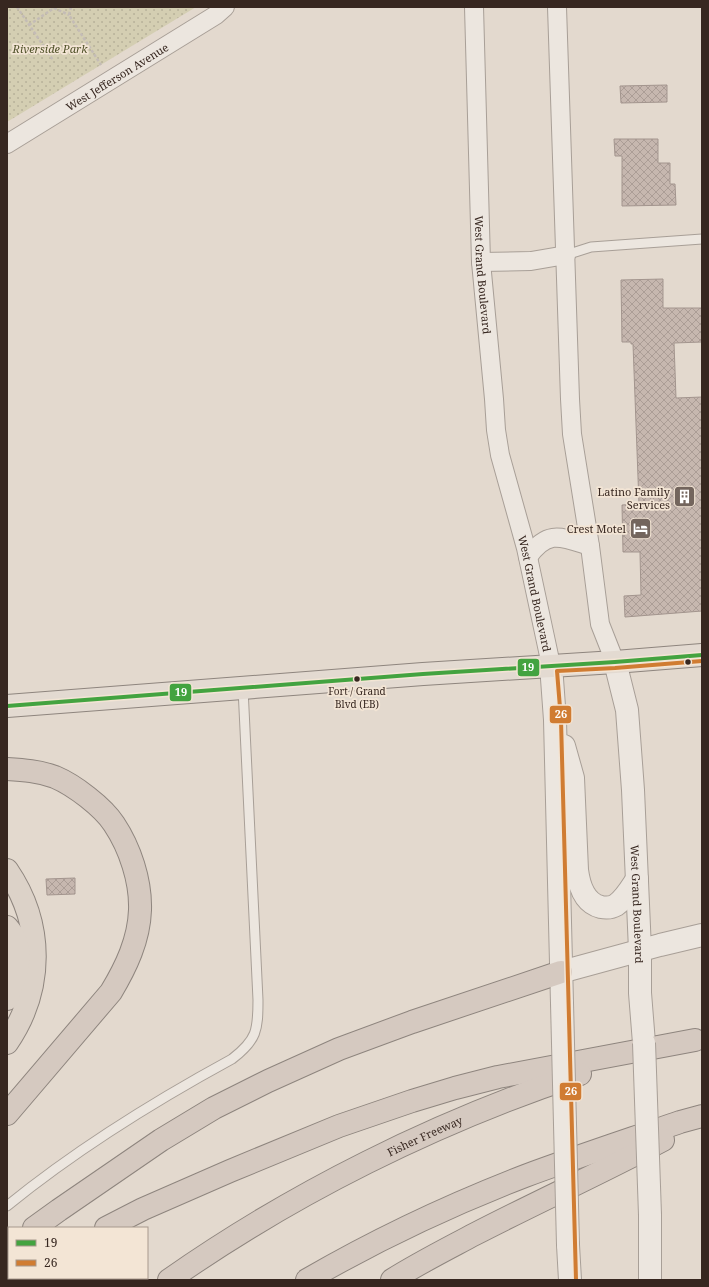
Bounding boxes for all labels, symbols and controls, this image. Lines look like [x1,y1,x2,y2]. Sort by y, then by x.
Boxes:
street label: West Jefferson Avenue [63,39,171,114]
park label: Riverside Park [12,41,88,56]
street label: West Grand Boulevard [472,215,495,335]
place label: Latino Family Services [597,484,671,512]
building icon: Latino Family Services [672,484,698,510]
hotel icon: Crest Motel [628,515,654,541]
place label: Crest Motel [567,521,627,536]
street label: West Grand Boulevard [515,533,555,653]
unlabelled marker [683,657,693,667]
line badge: 19 [517,658,540,677]
text: 19 [522,659,534,674]
marker: Fort / Grand Blvd (EB) [352,674,362,684]
line badge: 19 [169,683,192,702]
text: 19 [175,684,187,699]
place label: Fort / Grand Blvd (EB) [328,684,386,711]
line badge: 26 [549,705,572,724]
text: 26 [555,706,567,721]
street label: West Grand Boulevard [628,845,648,964]
line badge: 26 [559,1082,582,1101]
text: 26 [565,1083,577,1098]
street label: Fisher Freeway [384,1112,465,1159]
legend [8,1227,148,1279]
text: 19 [44,1234,57,1251]
text: 26 [44,1254,58,1271]

